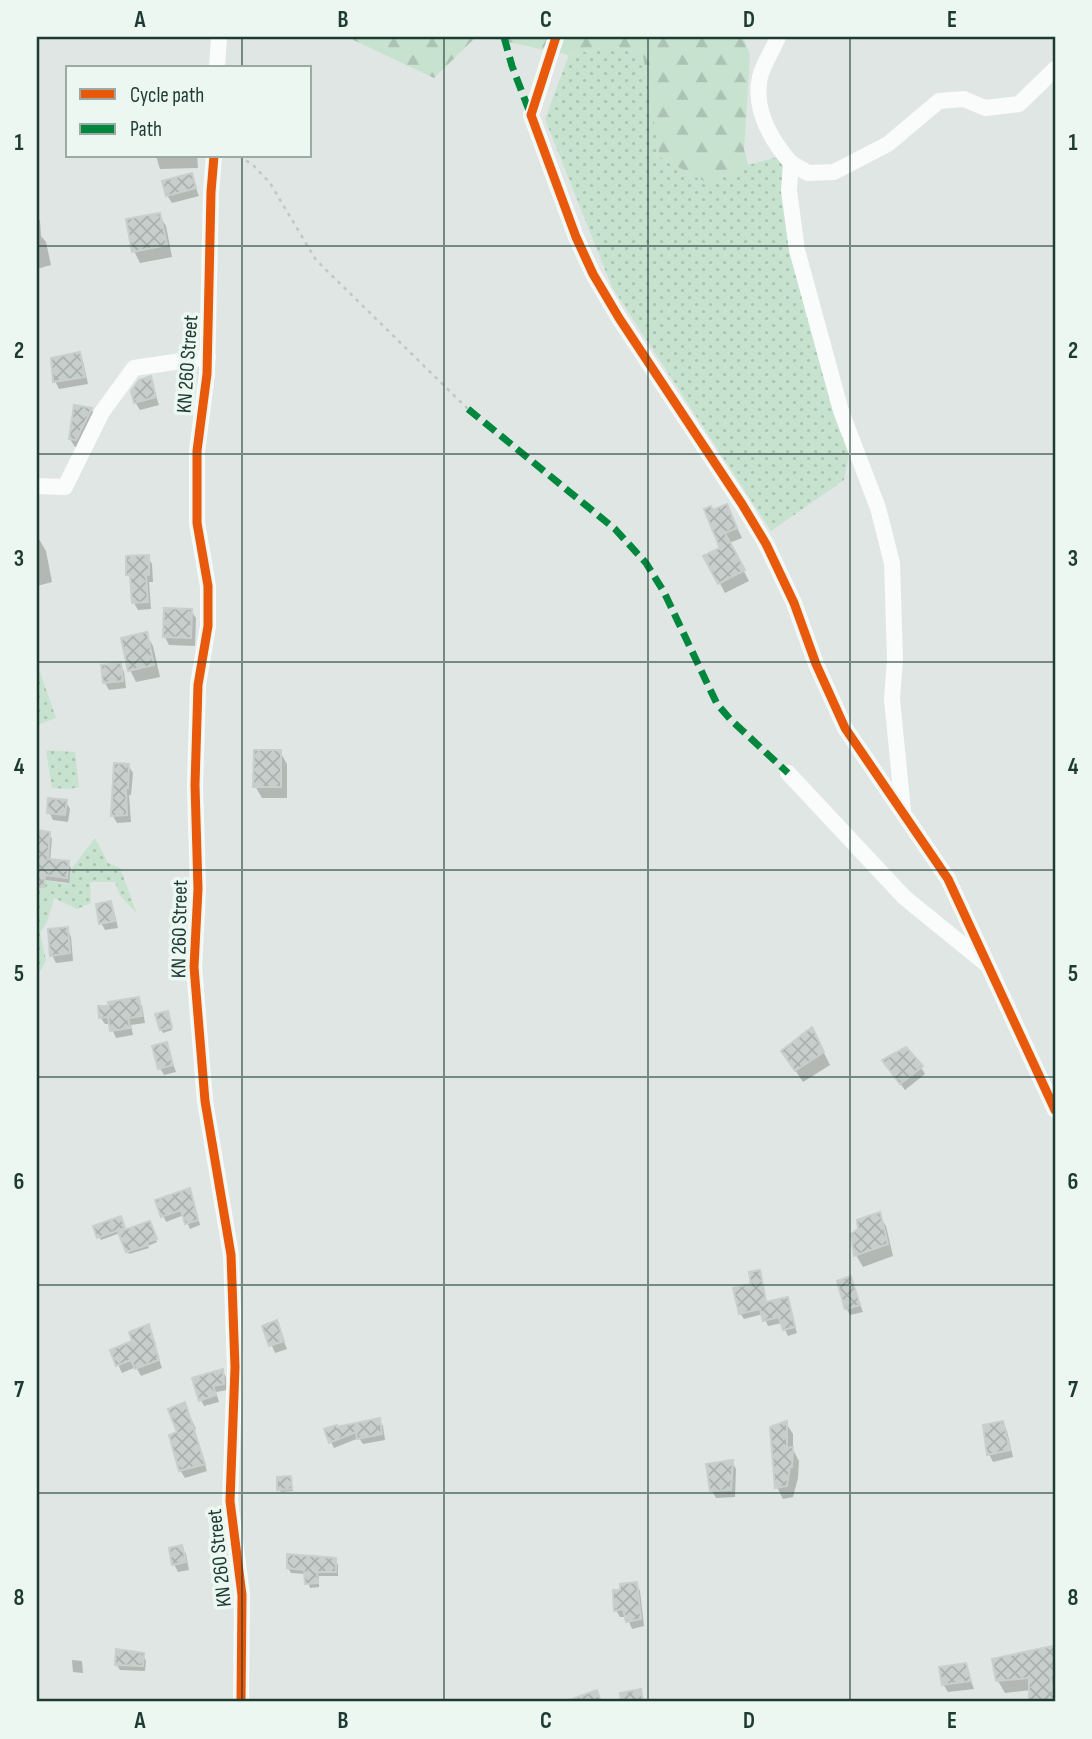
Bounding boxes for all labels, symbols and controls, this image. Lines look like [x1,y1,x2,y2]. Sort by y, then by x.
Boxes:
text: A [134,6,147,34]
text: B [338,6,349,34]
text: C [540,6,552,34]
text: D [743,6,755,34]
text: E [947,6,957,34]
legend [66,66,312,158]
text: Cycle path [130,83,204,108]
text: Path [130,117,162,142]
text: 1 [14,129,24,157]
text: 1 [1068,129,1078,157]
street label: KN 260 Street [172,314,203,414]
text: 2 [14,337,24,365]
text: 2 [1068,337,1078,365]
text: 3 [14,545,24,573]
text: 3 [1068,545,1078,573]
text: 4 [14,753,25,781]
text: 4 [1068,753,1079,781]
street label: KN 260 Street [166,880,193,978]
text: 5 [14,960,24,988]
text: 5 [1068,960,1078,988]
text: 6 [14,1168,24,1196]
text: 6 [1068,1168,1078,1196]
text: 7 [14,1376,24,1404]
text: 7 [1068,1376,1078,1404]
street label: KN 260 Street [202,1508,237,1608]
text: 8 [14,1584,25,1612]
text: 8 [1068,1584,1079,1612]
text: A [134,1707,147,1735]
text: B [338,1707,349,1735]
text: C [540,1707,552,1735]
text: D [743,1707,755,1735]
text: E [947,1707,957,1735]

